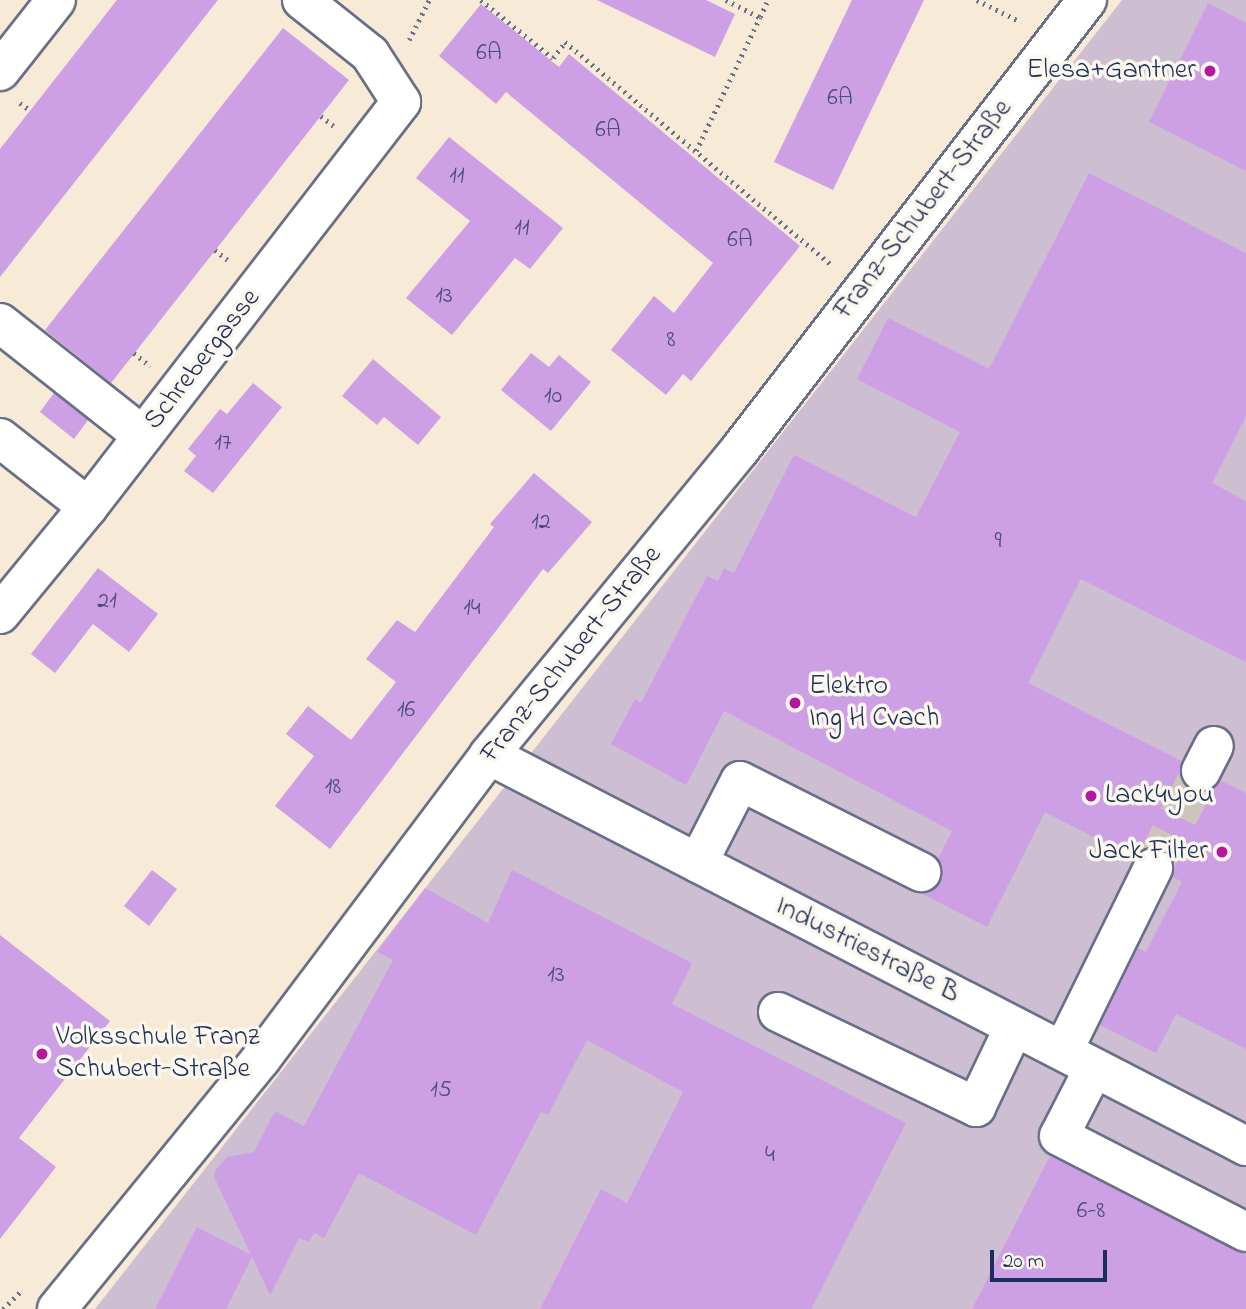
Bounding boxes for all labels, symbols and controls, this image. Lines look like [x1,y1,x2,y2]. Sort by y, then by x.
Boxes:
house number: 6A [476,40,502,68]
place label: Elesa+Gantner [1027,54,1196,88]
marker: Elesa+Gantner [1202,63,1218,79]
house number: 6A [827,85,853,113]
street label: Franz-Schubert-Straße [828,93,1020,327]
house number: 6A [595,117,621,145]
house number: 11 [449,163,465,191]
house number: 11 [514,215,530,243]
house number: 6A [727,227,753,255]
street label: Schrebergasse [138,283,268,437]
house number: 13 [435,283,453,311]
house number: 8 [667,327,675,355]
house number: 10 [544,383,562,411]
house number: 17 [214,430,232,458]
house number: 12 [531,509,551,537]
house number: 9 [994,528,1002,556]
street label: Franz-Schubert-Straße [474,540,670,770]
house number: 21 [97,588,117,616]
house number: 14 [463,595,481,623]
place label: Elektro Ing H Cvach [809,670,939,736]
marker: Elektro Ing H Cvach [787,695,803,711]
house number: 16 [397,697,415,725]
house number: 18 [325,774,341,802]
place label: Lack4you [1105,779,1214,813]
marker: Lack4you [1083,788,1099,804]
place label: Jack Filter [1089,835,1208,869]
marker: Jack Filter [1214,844,1230,860]
street label: Industriestraße B [769,890,965,1012]
house number: 13 [547,962,565,990]
place label: Volksschule Franz Schubert-Straße [56,1021,260,1087]
marker: Volksschule Franz Schubert-Straße [34,1046,50,1062]
house number: 15 [430,1077,452,1105]
house number: 4 [765,1142,775,1170]
house number: 6-8 [1077,1198,1105,1226]
scale bar [994,1236,1111,1280]
text: 20 m [1003,1247,1044,1277]

